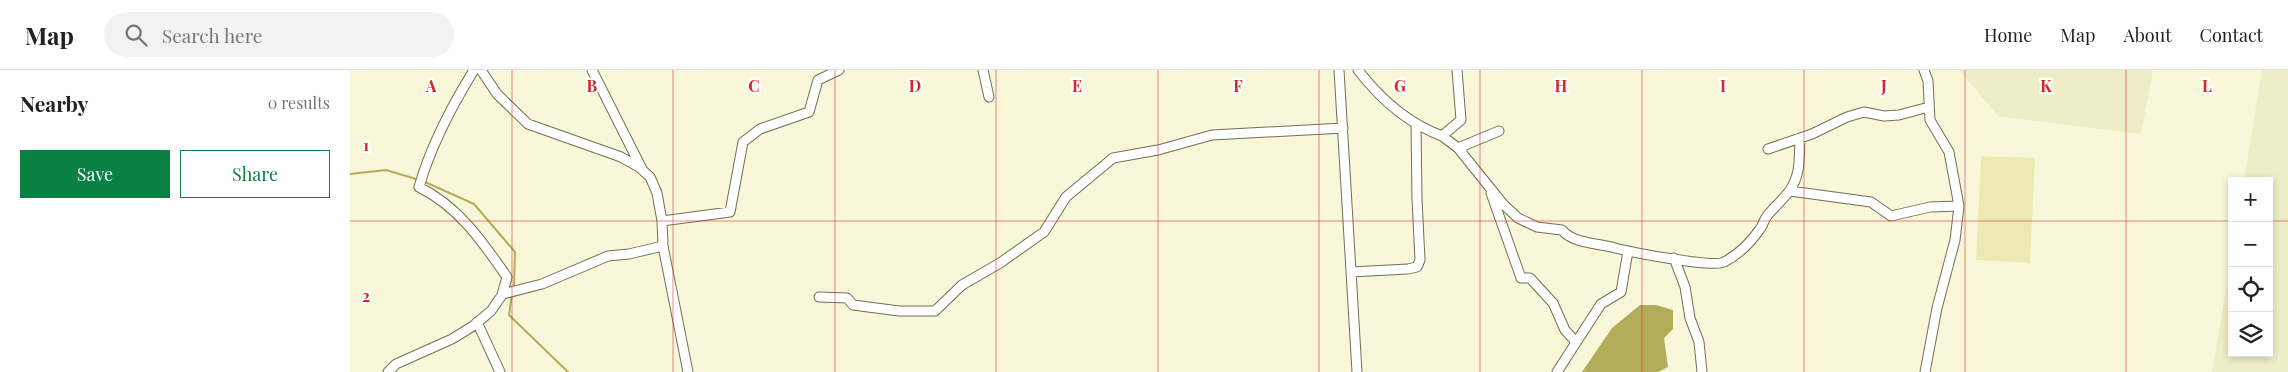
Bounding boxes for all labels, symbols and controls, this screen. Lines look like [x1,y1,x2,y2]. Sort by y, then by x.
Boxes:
search box [104,12,454,57]
text: Map [25,19,74,51]
icon: search [122,21,150,49]
text: Search here [162,22,262,48]
text: Home [1984,23,2032,47]
text: Map [2060,23,2095,47]
text: About [2123,23,2172,47]
text: Contact [2200,23,2263,47]
text: A [425,75,437,96]
text: B [587,75,598,96]
text: C [748,75,760,96]
text: D [909,75,921,96]
text: E [1072,75,1082,96]
text: F [1233,75,1243,96]
text: G [1394,75,1406,96]
text: H [1555,75,1568,96]
text: I [1720,75,1726,96]
text: J [1880,75,1887,96]
text: K [2040,75,2052,96]
text: L [2202,75,2212,96]
text: Nearby [20,89,89,117]
text: 0 results [268,92,330,113]
text: 1 [363,134,369,155]
button: Save [20,150,170,198]
button: Share [180,150,330,198]
map controls [2228,177,2273,357]
button: + [2228,177,2273,222]
button: − [2228,222,2273,267]
button: locate [2228,267,2273,312]
text: 2 [362,285,370,306]
button: layers [2228,312,2273,357]

